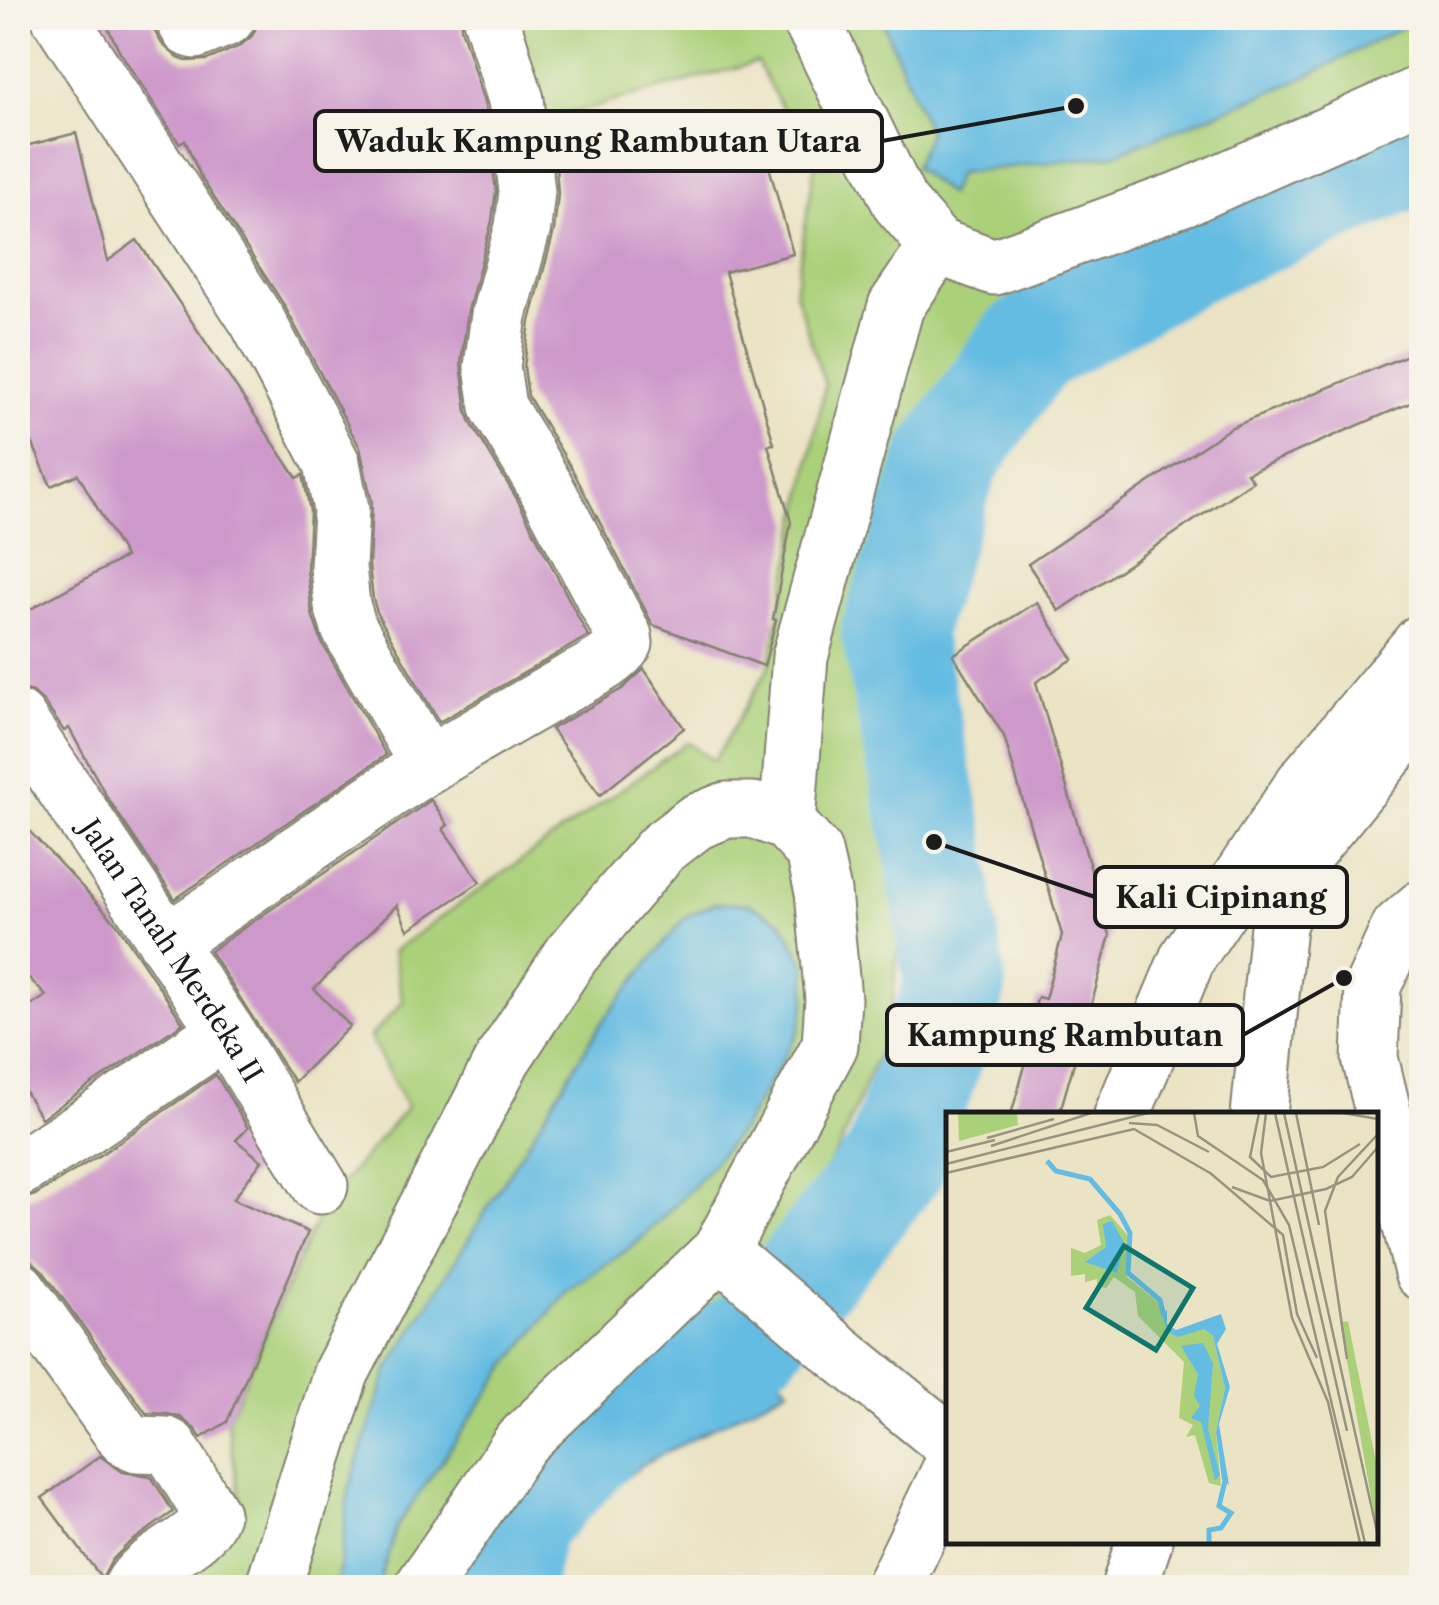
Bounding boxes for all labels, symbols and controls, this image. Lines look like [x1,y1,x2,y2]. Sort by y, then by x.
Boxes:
callout: Waduk Kampung Rambutan Utara [315,111,882,171]
text: Waduk Kampung Rambutan Utara [334,123,862,160]
street label: Jalan Tanah Merdeka II [70,809,270,1089]
callout: Kali Cipinang [1095,867,1347,927]
text: Kali Cipinang [1115,879,1327,916]
callout: Kampung Rambutan [887,1005,1243,1065]
text: Kampung Rambutan [907,1017,1224,1054]
inset map [946,1112,1379,1545]

